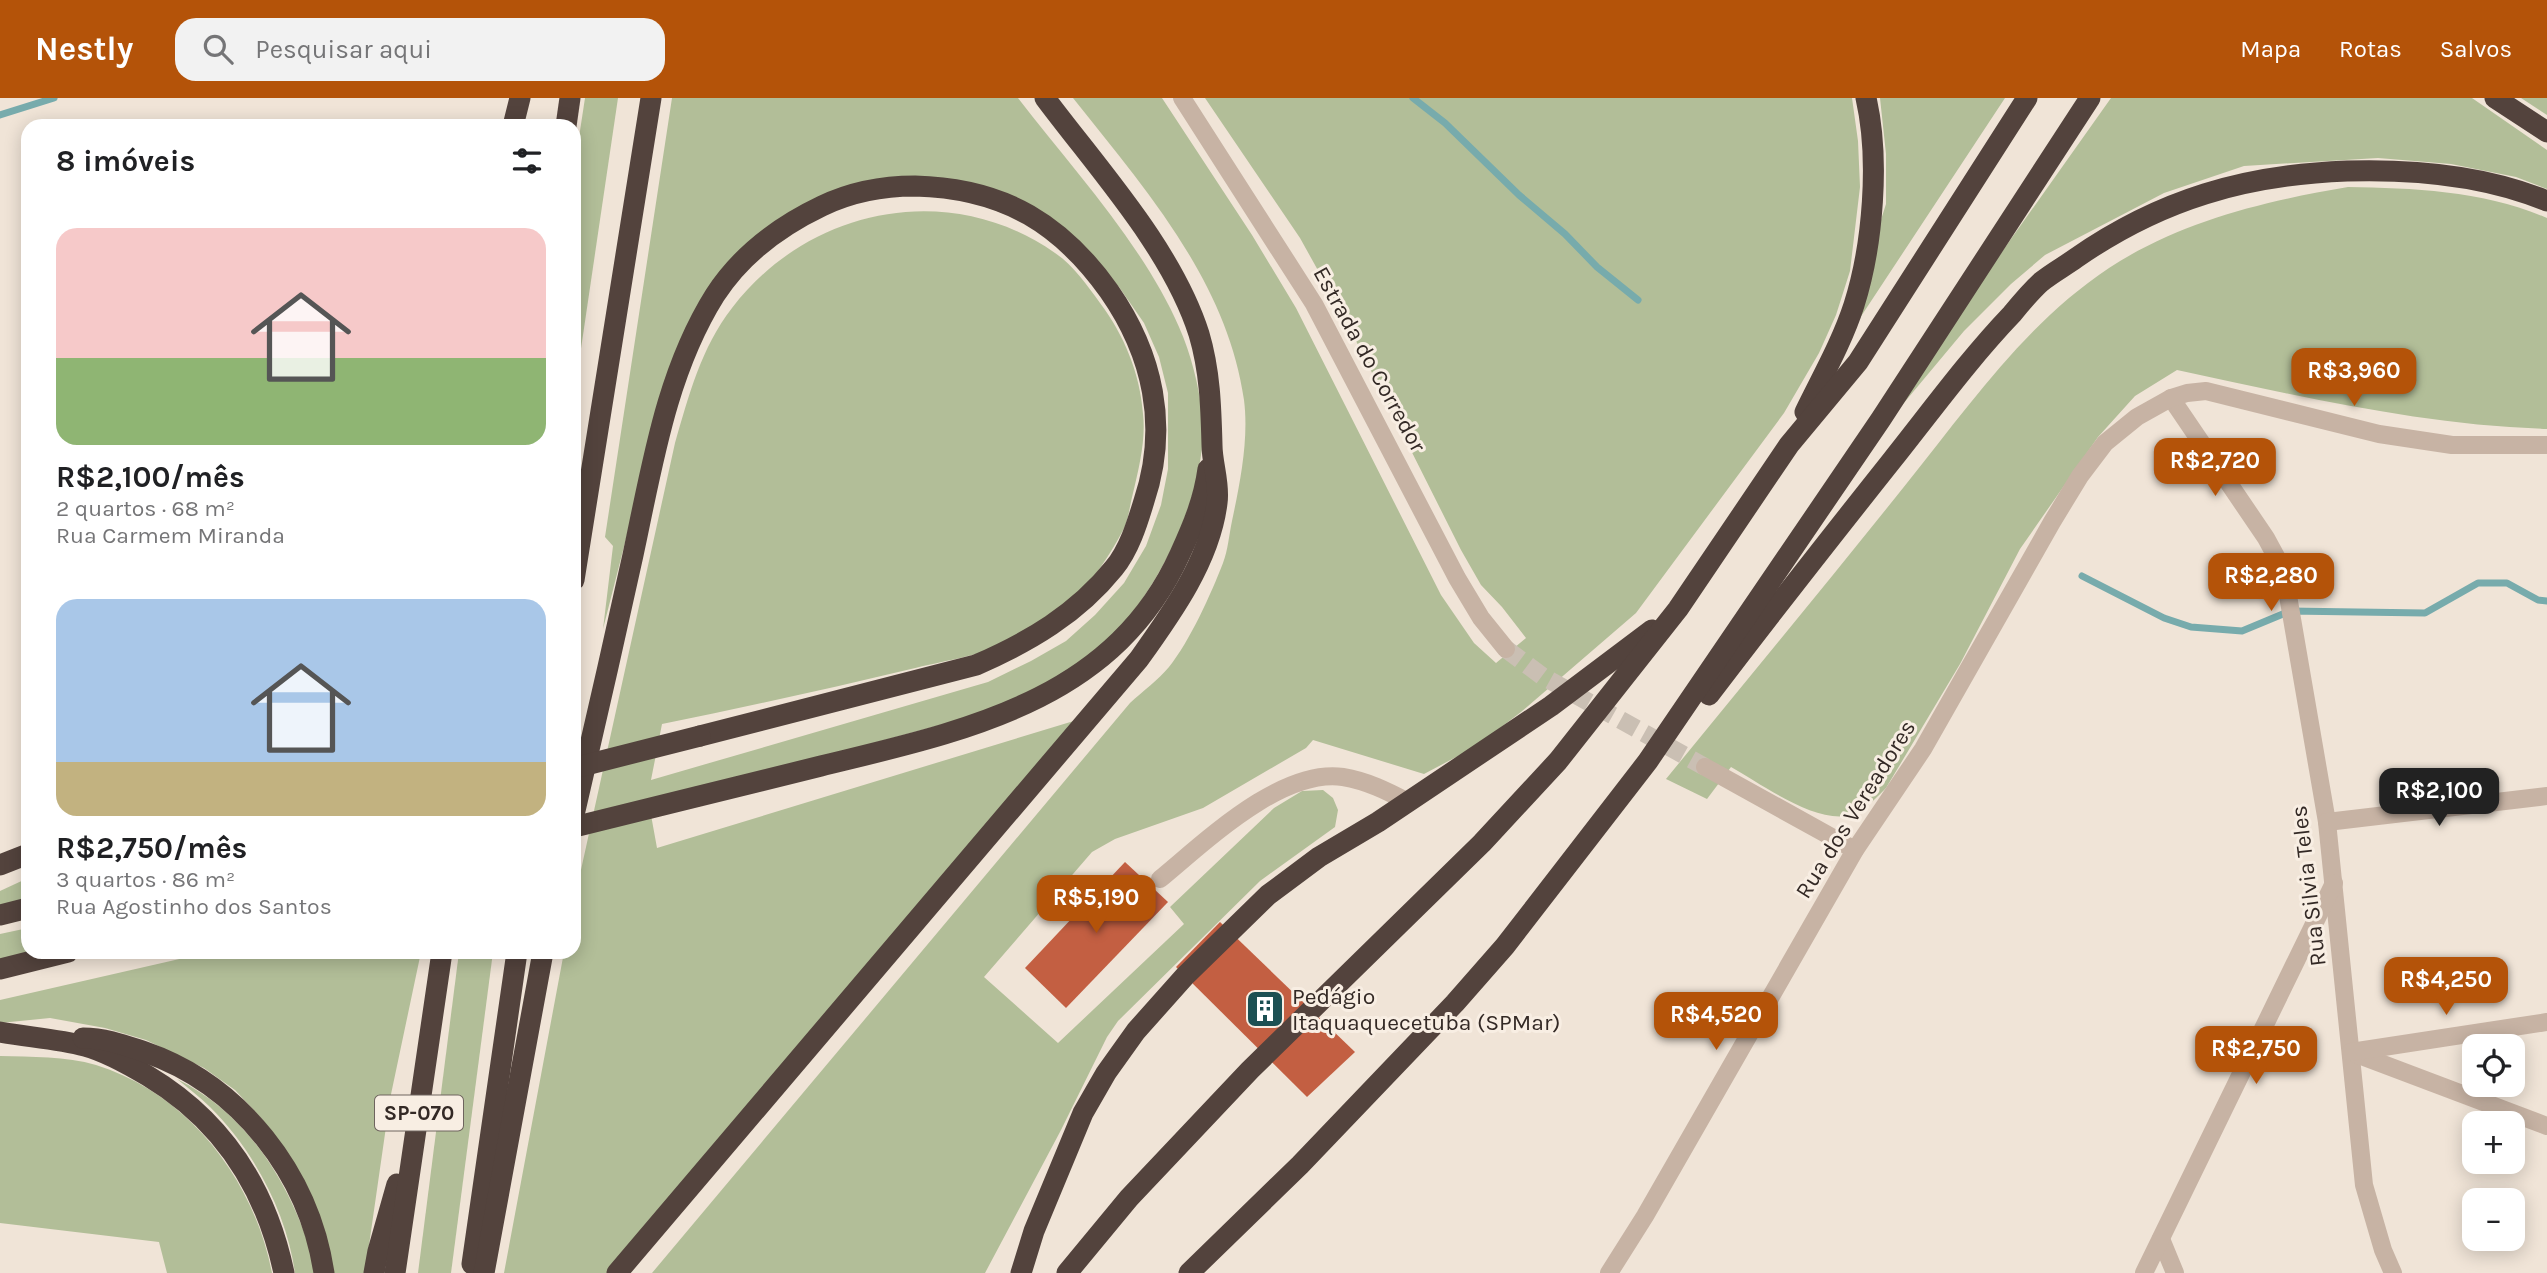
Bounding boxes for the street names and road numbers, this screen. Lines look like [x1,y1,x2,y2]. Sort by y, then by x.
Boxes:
street label: Estrada do Corredor [1307,262,1432,457]
street label: Rua dos Vereadores [1790,715,1921,903]
street label: Rua Silvia Teles [2285,804,2332,968]
road number: SP-070 [375,1096,463,1130]

